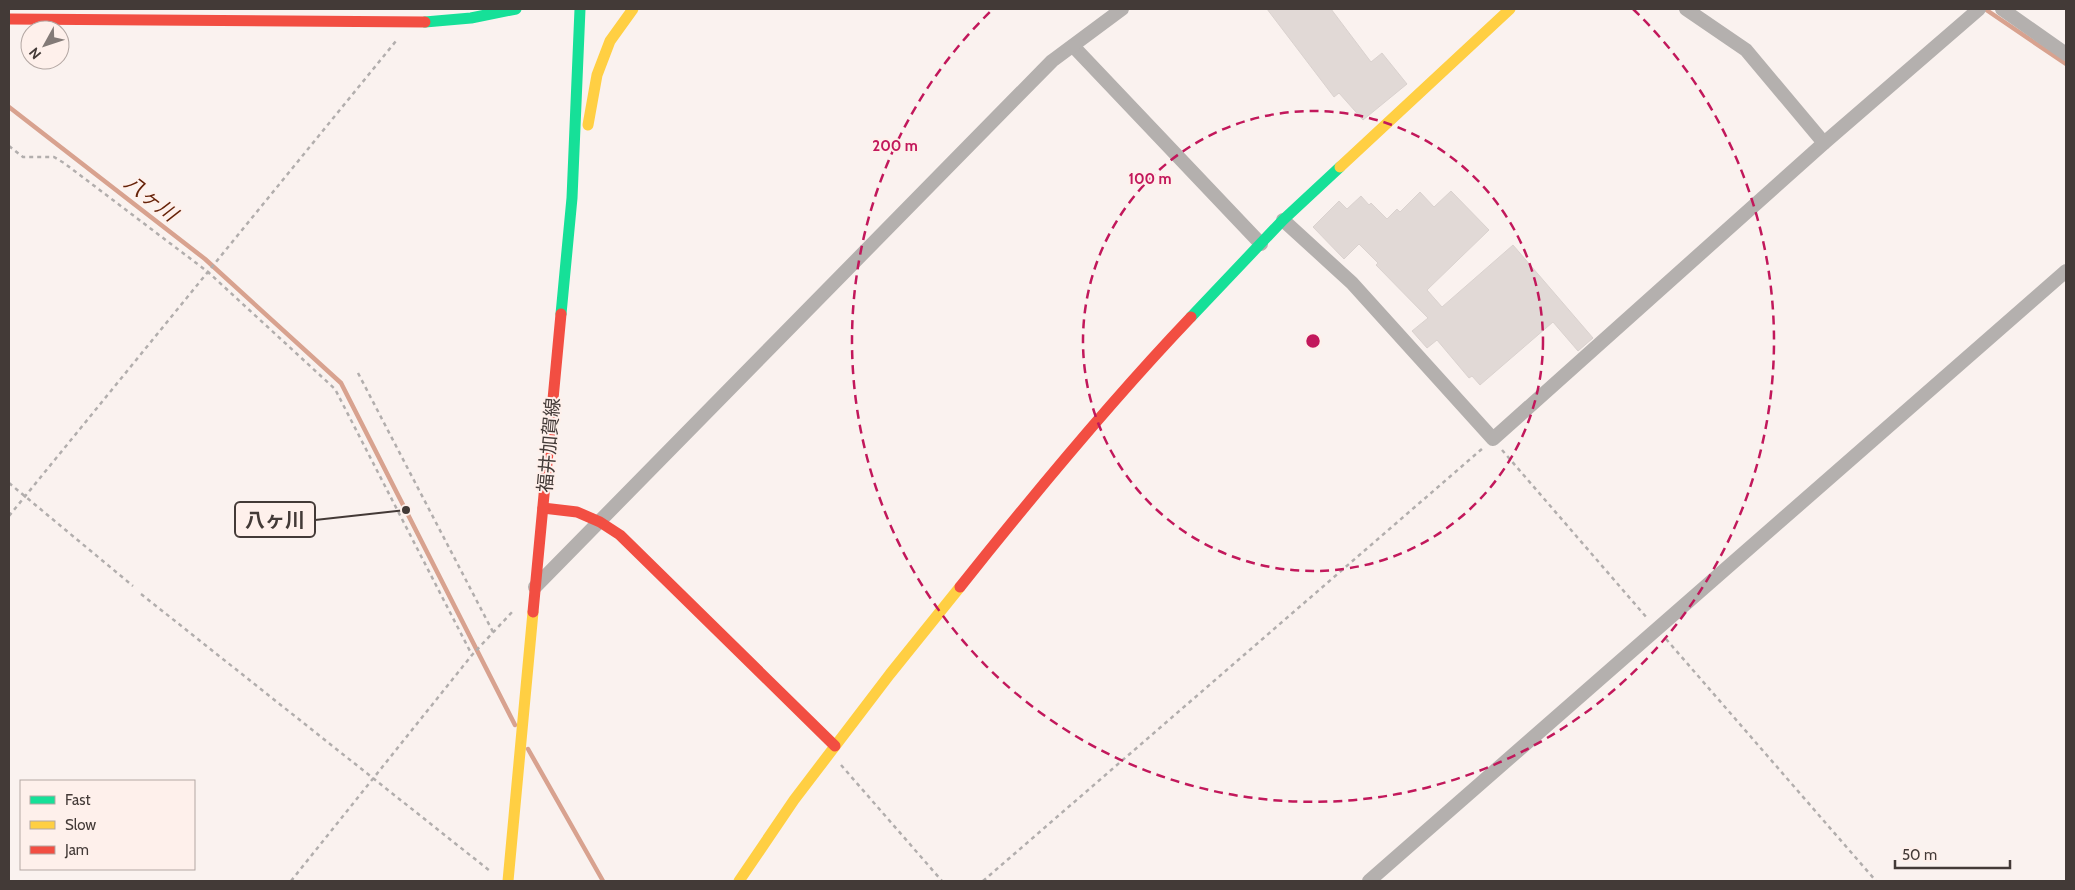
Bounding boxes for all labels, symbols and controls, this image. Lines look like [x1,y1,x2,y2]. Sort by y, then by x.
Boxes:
north arrow [20,20,70,70]
text: N [25,44,45,63]
text: 200 m [872,137,918,155]
water label: 八ヶ川 [120,170,184,227]
text: 100 m [1128,170,1172,188]
centre of rings [1304,332,1322,350]
street label: 福井加賀線 [533,397,565,493]
callout: 八ヶ川 [235,502,315,537]
text: 八ヶ川 [245,508,305,532]
legend [20,780,195,870]
text: Fast [65,791,90,809]
text: Slow [65,816,96,834]
scale bar [1895,838,2010,870]
text: Jam [64,841,89,859]
text: 50 m [1902,846,1937,864]

